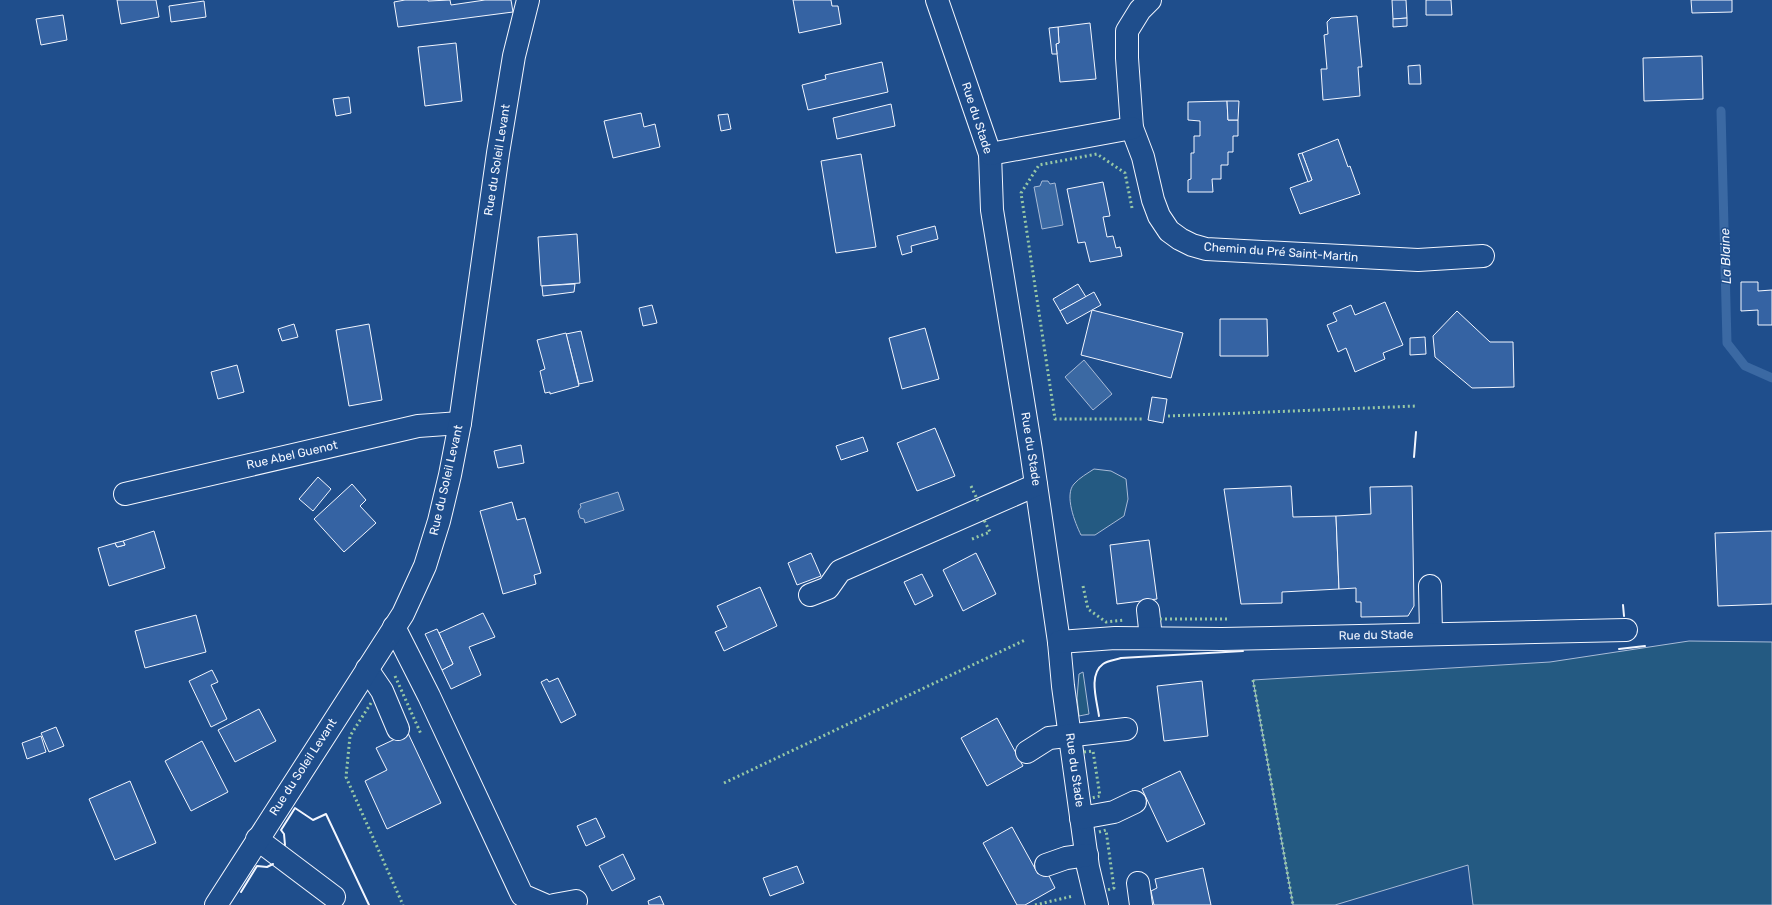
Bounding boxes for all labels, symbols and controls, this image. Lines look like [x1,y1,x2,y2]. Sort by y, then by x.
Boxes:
street label: Rue du Stade [959,80,995,156]
street label: Rue du Soleil Levant [481,103,513,217]
water label: La Blaine [1717,228,1734,284]
street label: Chemin du Pré Saint-Martin [1203,240,1359,264]
street label: Rue du Stade [1018,411,1044,487]
street label: Rue du Soleil Levant [426,423,466,537]
street label: Rue Abel Guenot [245,438,339,472]
street label: Rue du Stade [1339,627,1414,643]
street label: Rue du Soleil Levant [266,716,340,818]
street label: Rue du Stade [1063,732,1087,808]

